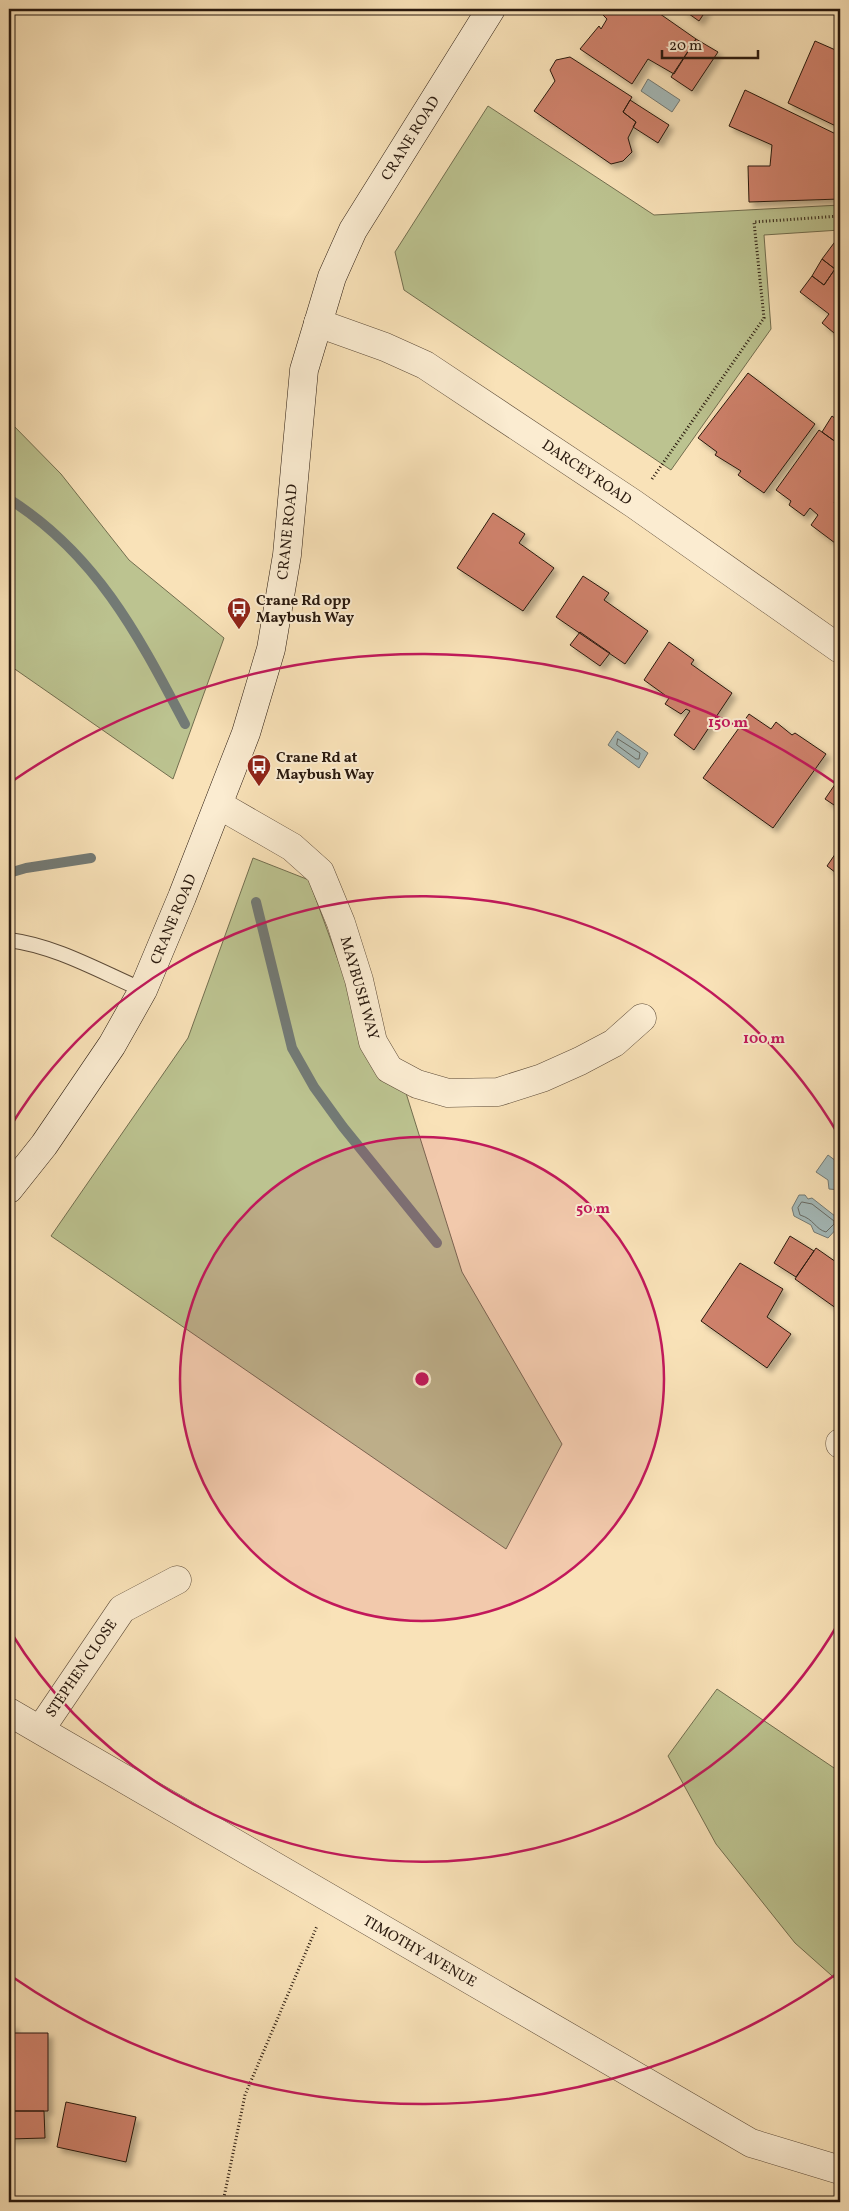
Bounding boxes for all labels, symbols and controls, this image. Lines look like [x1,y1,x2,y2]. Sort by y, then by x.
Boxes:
scale bar [662,28,758,60]
text: 20 m [669,36,702,57]
street label: CRANE ROAD [377,92,446,185]
street label: DARCEY ROAD [537,435,635,511]
street label: CRANE ROAD [273,483,304,581]
place label: Crane Rd opp Maybush Way [256,591,355,629]
bus stop icon: Crane Rd opp Maybush Way [226,596,252,630]
text: 150 m [708,713,748,734]
place label: Crane Rd at Maybush Way [276,748,375,786]
bus stop icon: Crane Rd at Maybush Way [246,753,272,787]
street label: CRANE ROAD [146,871,203,968]
street label: MAYBUSH WAY [334,934,384,1043]
text: 100 m [743,1029,786,1050]
text: 50 m [576,1199,610,1220]
centre of rings [413,1370,431,1388]
street label: STEPHEN CLOSE [41,1615,123,1722]
street label: TIMOTHY AVENUE [359,1911,480,1993]

